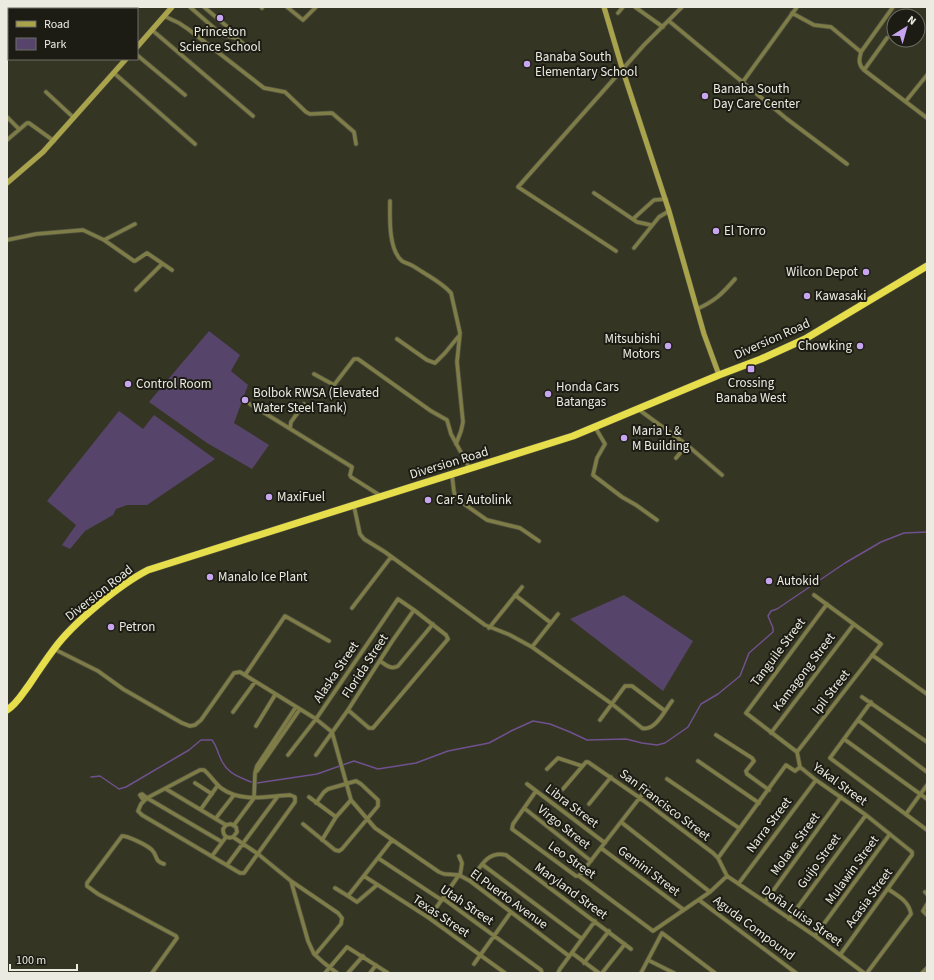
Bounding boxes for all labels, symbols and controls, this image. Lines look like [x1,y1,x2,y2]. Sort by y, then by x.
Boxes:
legend [8,8,138,60]
north arrow [886,8,926,48]
text: N [904,12,919,29]
marker: Princeton Science School [215,13,225,23]
text: Road [44,16,70,33]
place label: Princeton Science School [179,23,261,56]
text: Park [44,36,66,53]
place label: Banaba South Elementary School [535,48,637,81]
marker: Banaba South Elementary School [522,59,532,69]
place label: Banaba South Day Care Center [713,80,800,113]
marker: Banaba South Day Care Center [700,91,710,101]
place label: El Torro [724,222,766,240]
marker: El Torro [711,226,721,236]
place label: Wilcon Depot [786,263,859,281]
marker: Wilcon Depot [861,267,871,277]
place label: Kawasaki [815,287,866,305]
marker: Kawasaki [802,291,812,301]
street label: Diversion Road [731,314,813,364]
place label: Mitsubishi Motors [604,330,661,363]
place label: Chowking [798,337,852,355]
marker: Mitsubishi Motors [663,341,673,351]
marker: Chowking [855,341,865,351]
marker: Crossing Banaba West [746,364,756,374]
place label: Crossing Banaba West [716,374,787,407]
place label: Control Room [136,375,211,393]
place label: Honda Cars Batangas [556,378,619,411]
marker: Control Room [123,379,133,389]
place label: Bolbok RWSA (Elevated Water Steel Tank) [253,384,379,417]
marker: Honda Cars Batangas [543,389,553,399]
marker: Bolbok RWSA (Elevated Water Steel Tank) [240,395,250,405]
place label: Maria L & M Building [632,422,690,455]
marker: Maria L & M Building [619,433,629,443]
street label: Diversion Road [407,442,491,484]
place label: MaxiFuel [277,488,325,506]
place label: Car 5 Autolink [436,491,512,509]
marker: MaxiFuel [264,492,274,502]
marker: Car 5 Autolink [423,495,433,505]
street label: Diversion Road [61,561,137,625]
place label: Manalo Ice Plant [218,568,308,586]
marker: Manalo Ice Plant [205,572,215,582]
place label: Autokid [777,572,819,590]
marker: Autokid [764,576,774,586]
street label: Tanguile Street [746,614,810,690]
place label: Petron [119,618,155,636]
marker: Petron [106,622,116,632]
street label: Kamagong Street [769,629,840,715]
street label: Florida Street [337,630,393,702]
street label: Alaska Street [309,637,363,706]
street label: Ipil Street [808,665,855,718]
street label: Yakal Street [808,758,871,810]
street label: San Francisco Street [616,765,715,846]
street label: Libra Street [542,780,603,832]
street label: Narra Street [742,793,796,857]
street label: Virgo Street [534,801,595,854]
street label: Molave Street [766,808,824,879]
street label: Guijo Street [793,829,845,892]
street label: Mulawin Street [821,831,884,908]
street label: Leo Street [544,837,600,883]
street label: Gemini Street [614,842,684,901]
street label: Maryland Street [531,858,612,924]
street label: Acasia Street [841,864,897,932]
street label: El Puerto Avenue [466,865,552,933]
street label: Utah Street [437,880,498,930]
street label: Doña Luisa Street [758,881,847,951]
street label: Texas Street [409,890,474,942]
street label: Aguda Compound [709,891,799,965]
scale bar [10,946,77,972]
text: 100 m [16,952,46,969]

